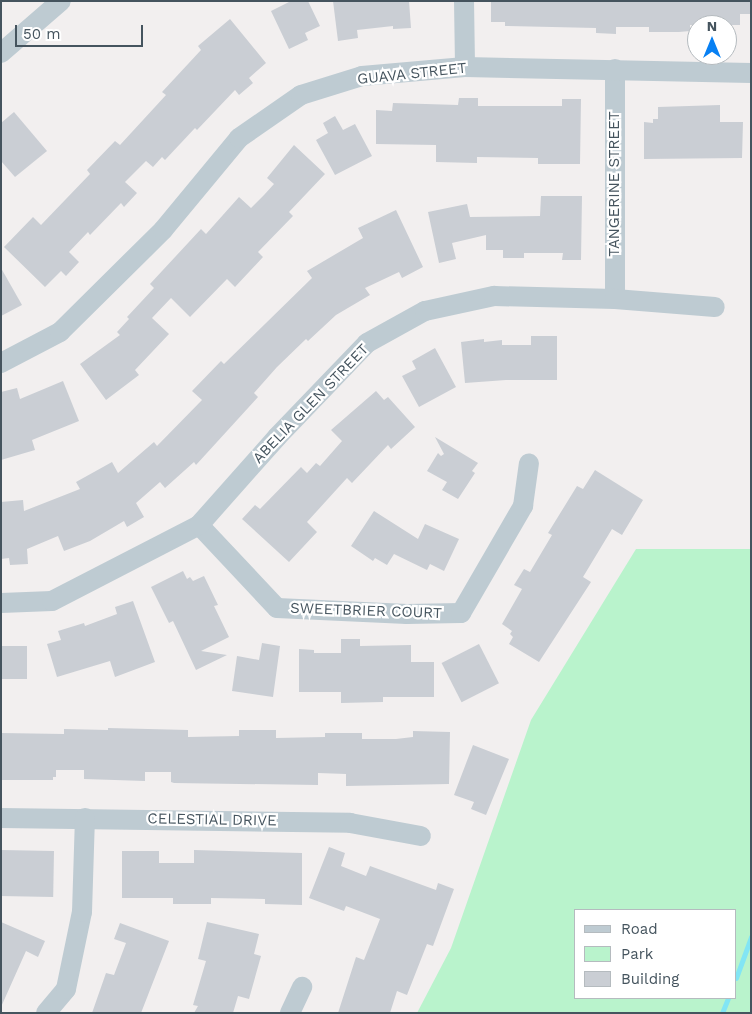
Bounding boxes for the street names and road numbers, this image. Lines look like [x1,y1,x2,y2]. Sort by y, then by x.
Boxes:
street label: GUAVA STREET [356,59,468,89]
street label: TANGERINE STREET [606,111,624,257]
street label: ABELIA GLEN STREET [249,340,373,468]
street label: SWEETBRIER COURT [290,599,442,623]
street label: CELESTIAL DRIVE [147,810,277,830]

